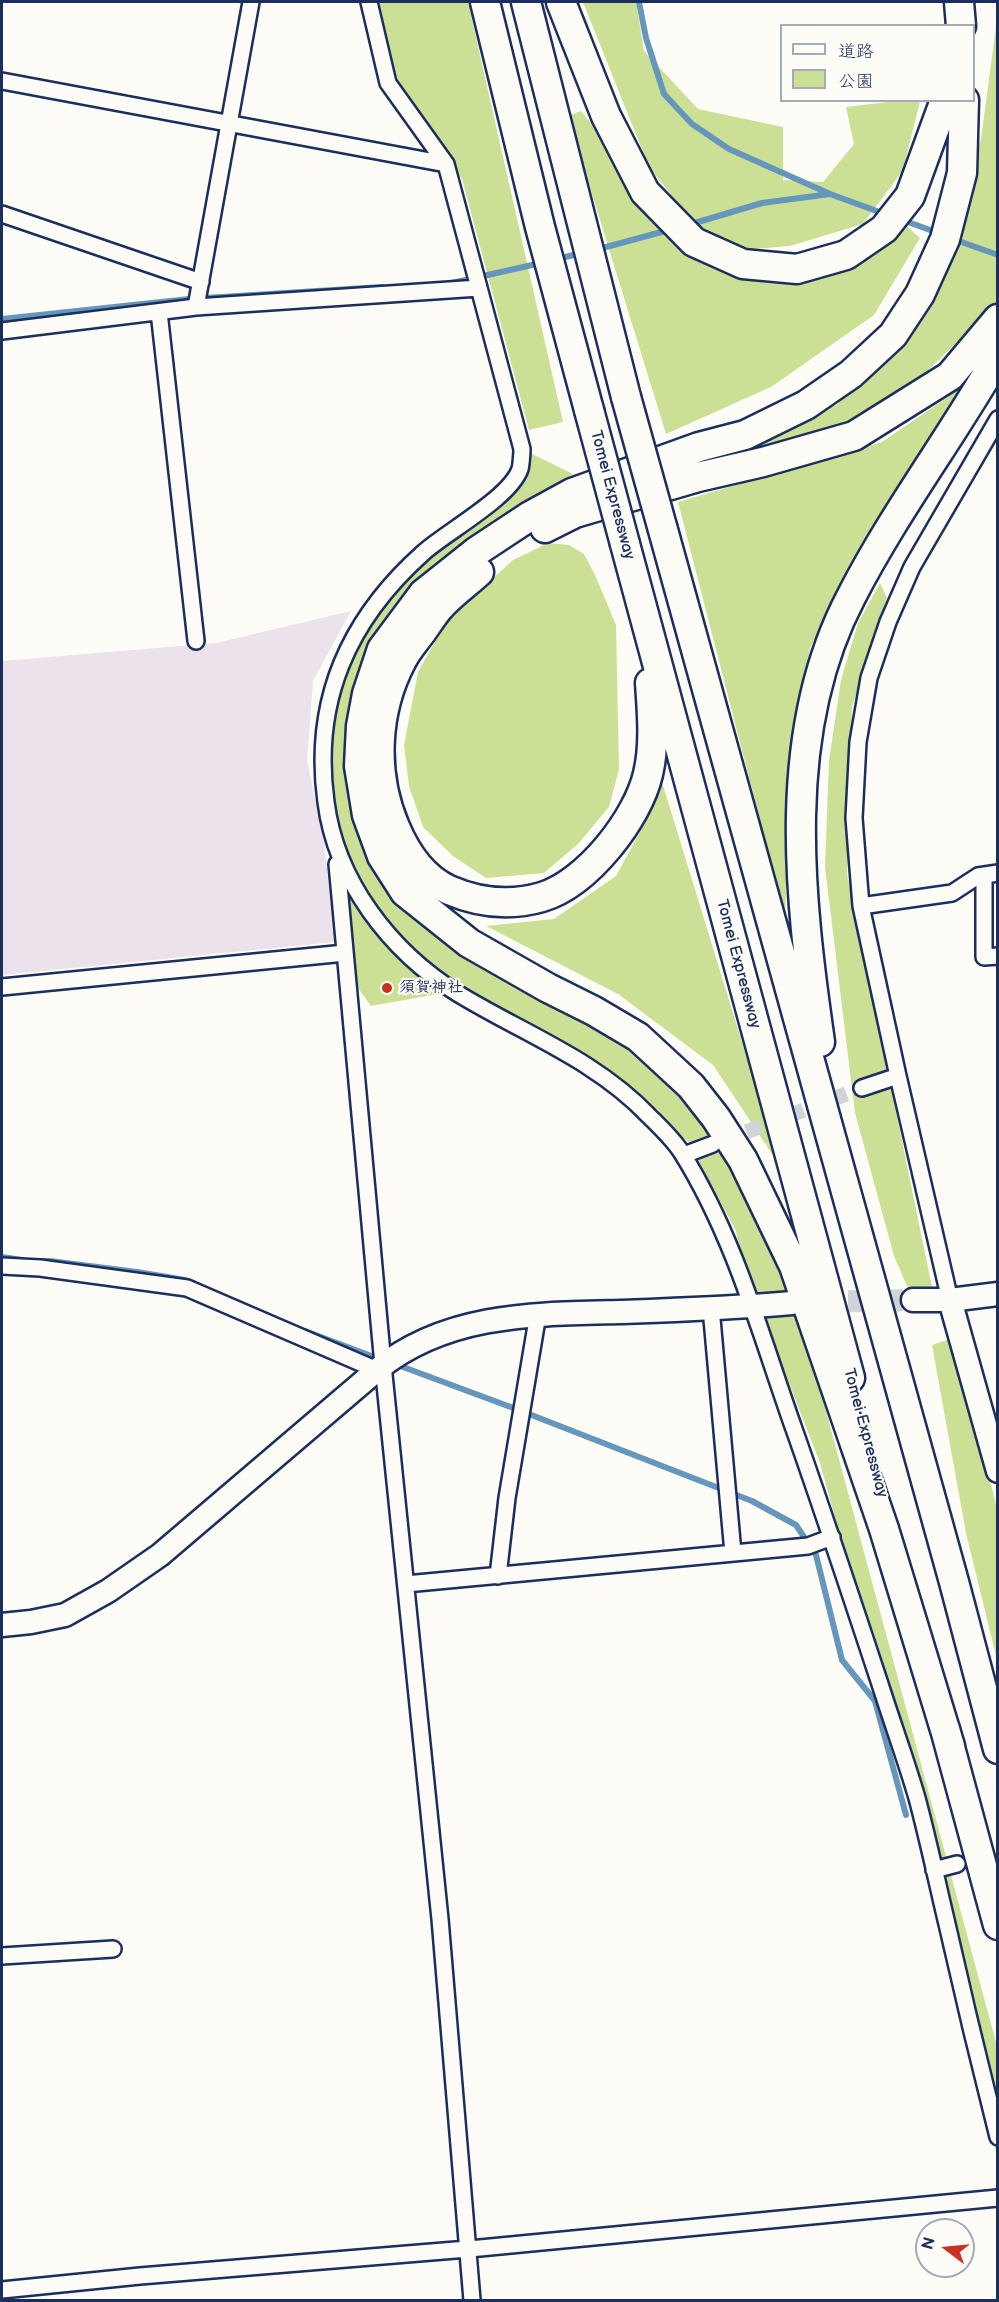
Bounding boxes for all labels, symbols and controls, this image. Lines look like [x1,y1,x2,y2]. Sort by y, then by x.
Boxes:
legend [780,24,975,102]
text: 道路 [838,41,874,62]
text: 公園 [838,71,874,92]
street label: Tomei Expressway [586,428,638,562]
street label: Tomei Expressway [712,897,764,1031]
place label: 須賀神社 [399,978,463,998]
marker: 須賀神社 [380,981,394,995]
street label: Tomei Expressway [839,1366,891,1500]
north arrow [915,2218,975,2278]
text: N [918,2235,940,2252]

